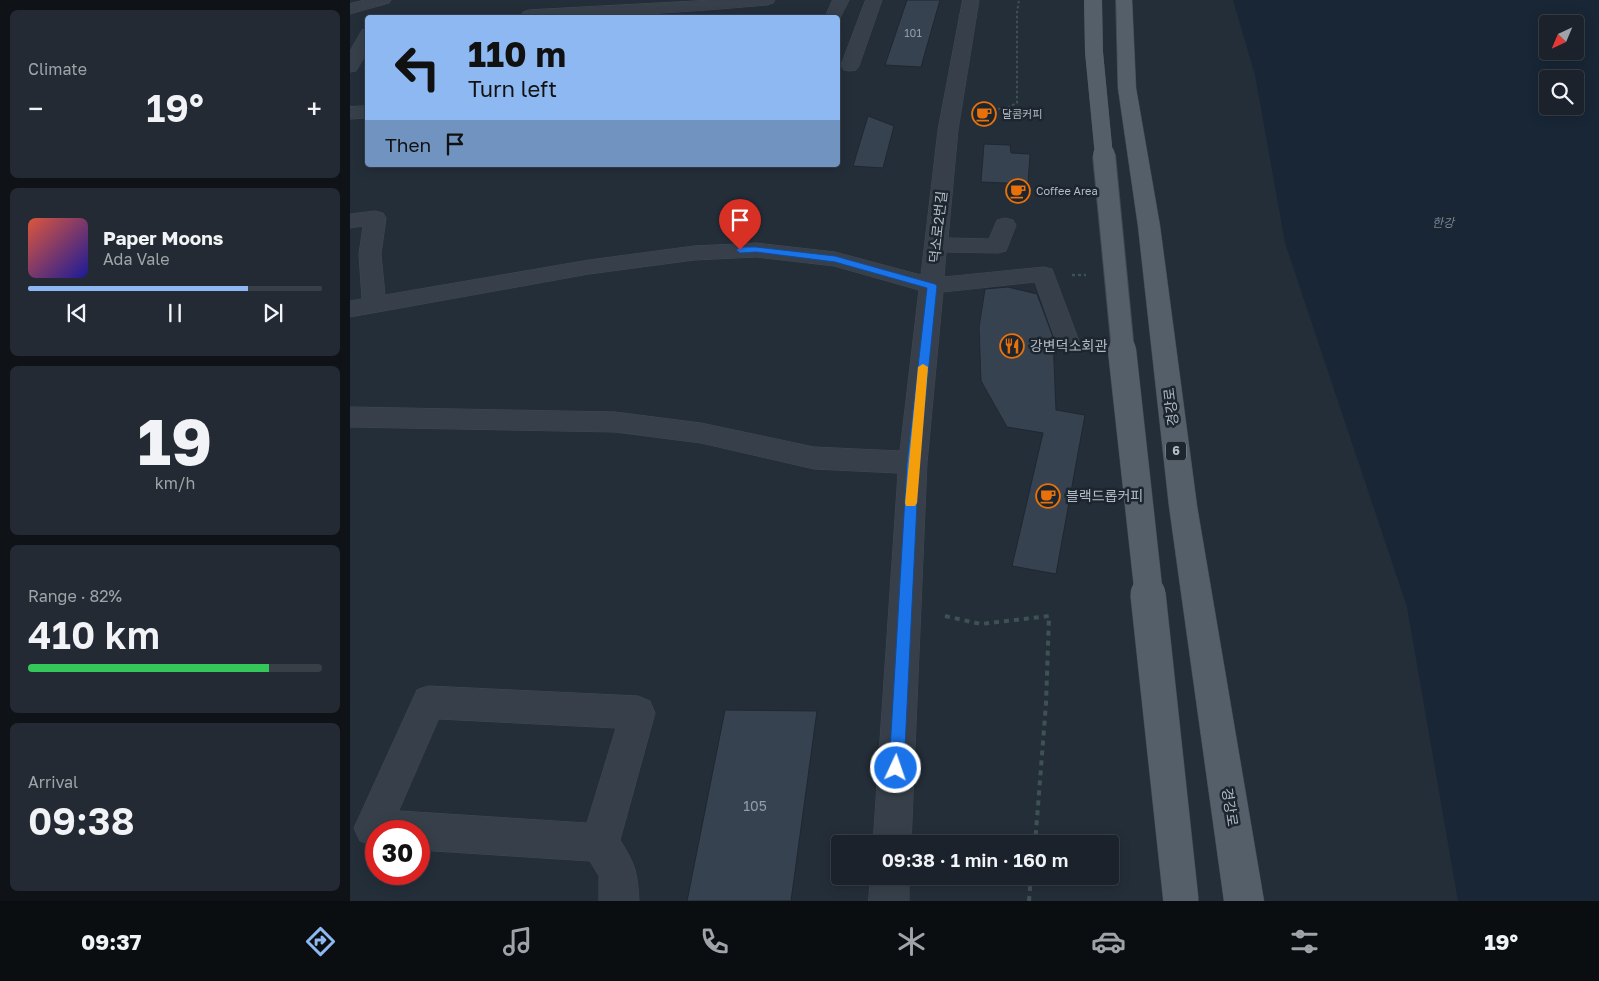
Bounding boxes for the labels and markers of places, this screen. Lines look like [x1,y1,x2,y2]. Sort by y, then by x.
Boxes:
cafe icon: 달콤커피 [971,101,997,127]
place label: 달콤커피 [1002,107,1042,120]
cafe icon: Coffee Area [1005,178,1031,204]
place label: Coffee Area [1036,184,1098,197]
pin [719,199,761,250]
restaurant icon: 강변덕소회관 [999,333,1025,359]
place label: 강변덕소회관 [1030,337,1107,354]
cafe icon: 블랙드롭커피 [1035,483,1061,509]
place label: 블랙드롭커피 [1066,487,1143,504]

